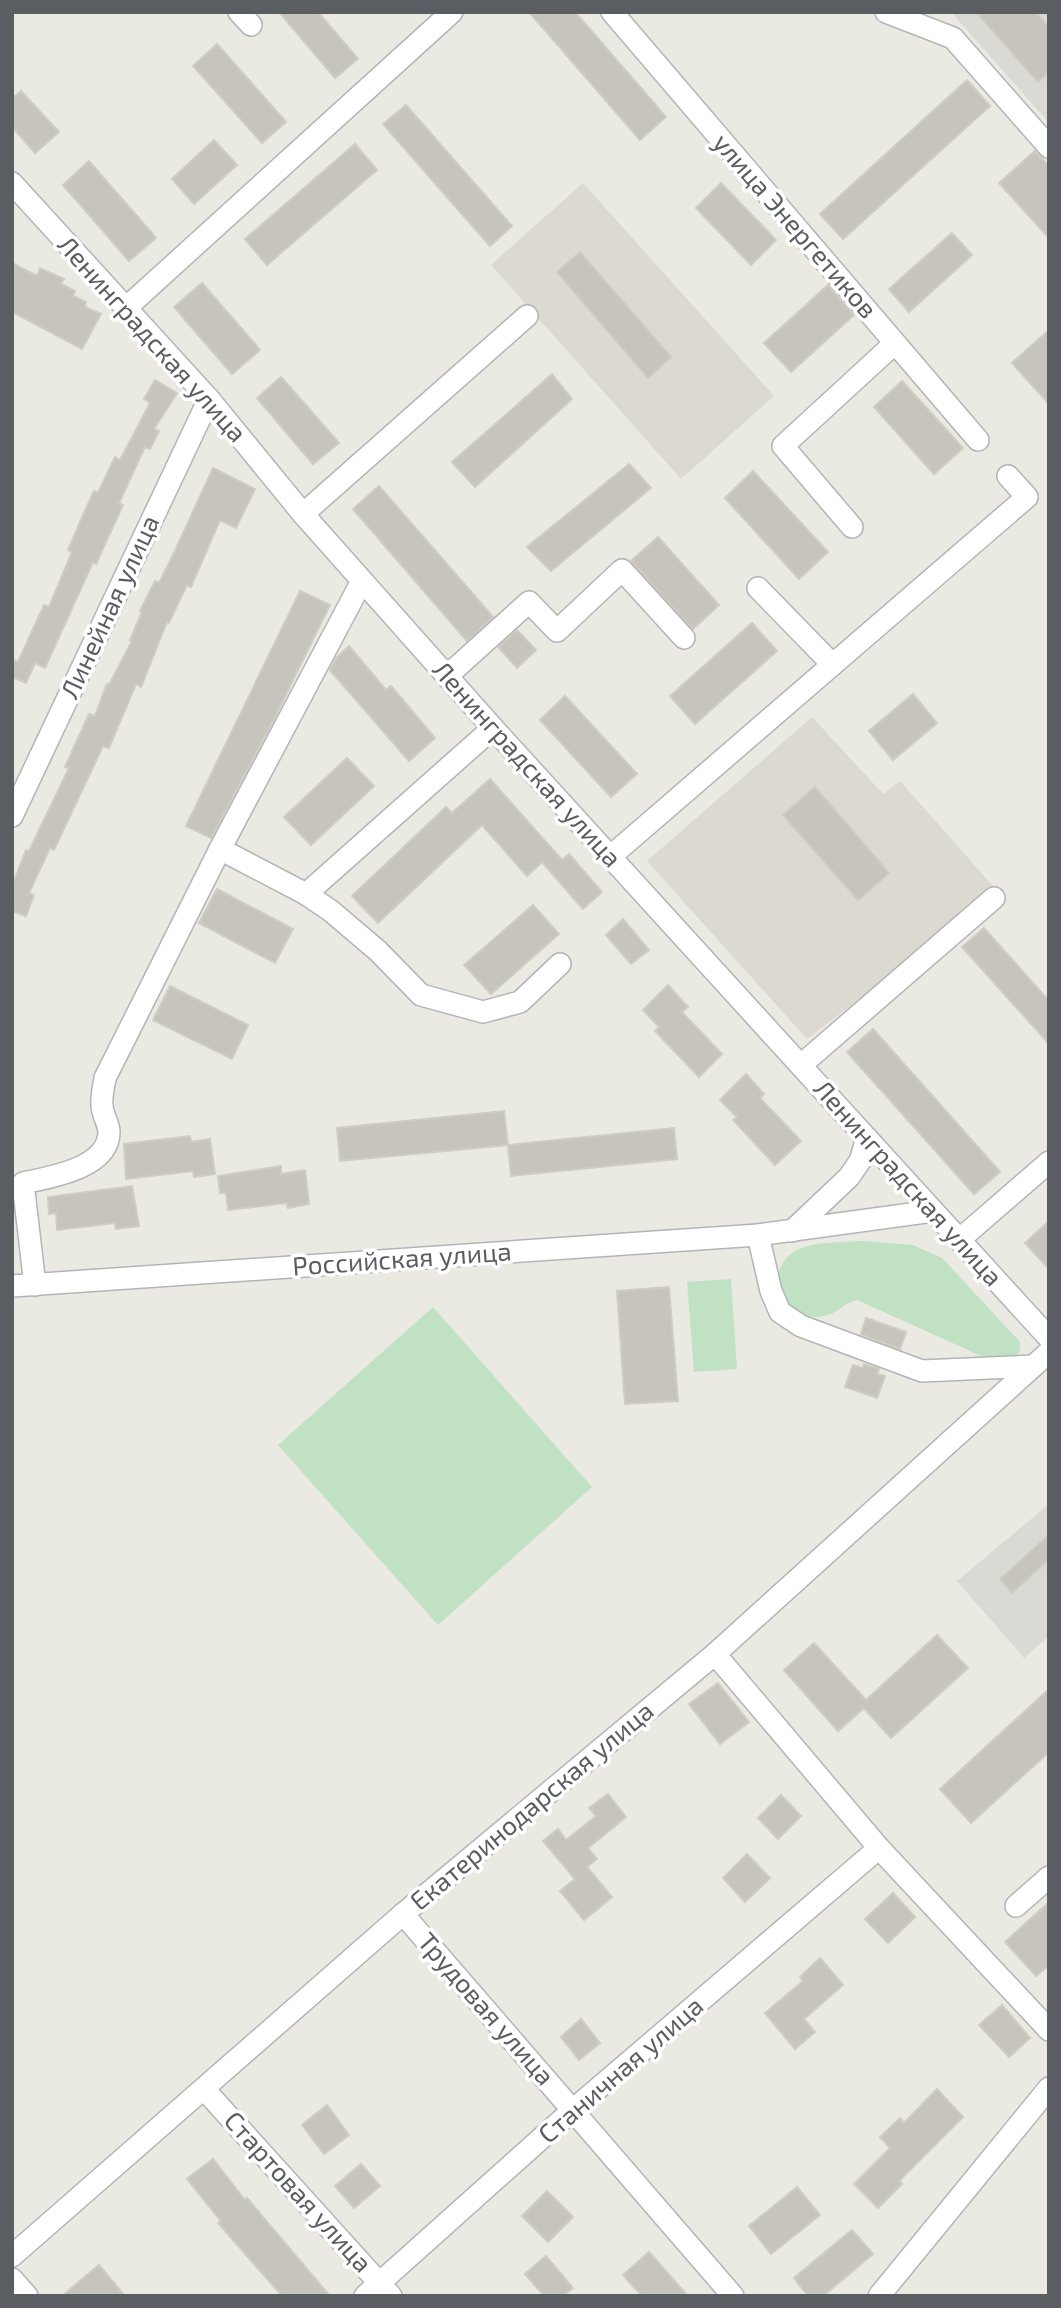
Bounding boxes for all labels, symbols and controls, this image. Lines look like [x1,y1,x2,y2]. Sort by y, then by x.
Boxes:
street label: улица Энергетиков [707,126,885,324]
street label: Ленинградская улица [52,228,254,448]
street label: Линейная улица [53,510,166,703]
street label: Ленинградская улица [427,653,629,873]
street label: Ленинградская улица [808,1072,1010,1292]
street label: Российская улица [291,1234,513,1282]
street label: Екатеринодарская улица [403,1694,660,1916]
street label: Трудовая улица [412,1925,562,2091]
street label: Станичная улица [531,1989,709,2150]
street label: Стартовая улица [218,2104,379,2278]

